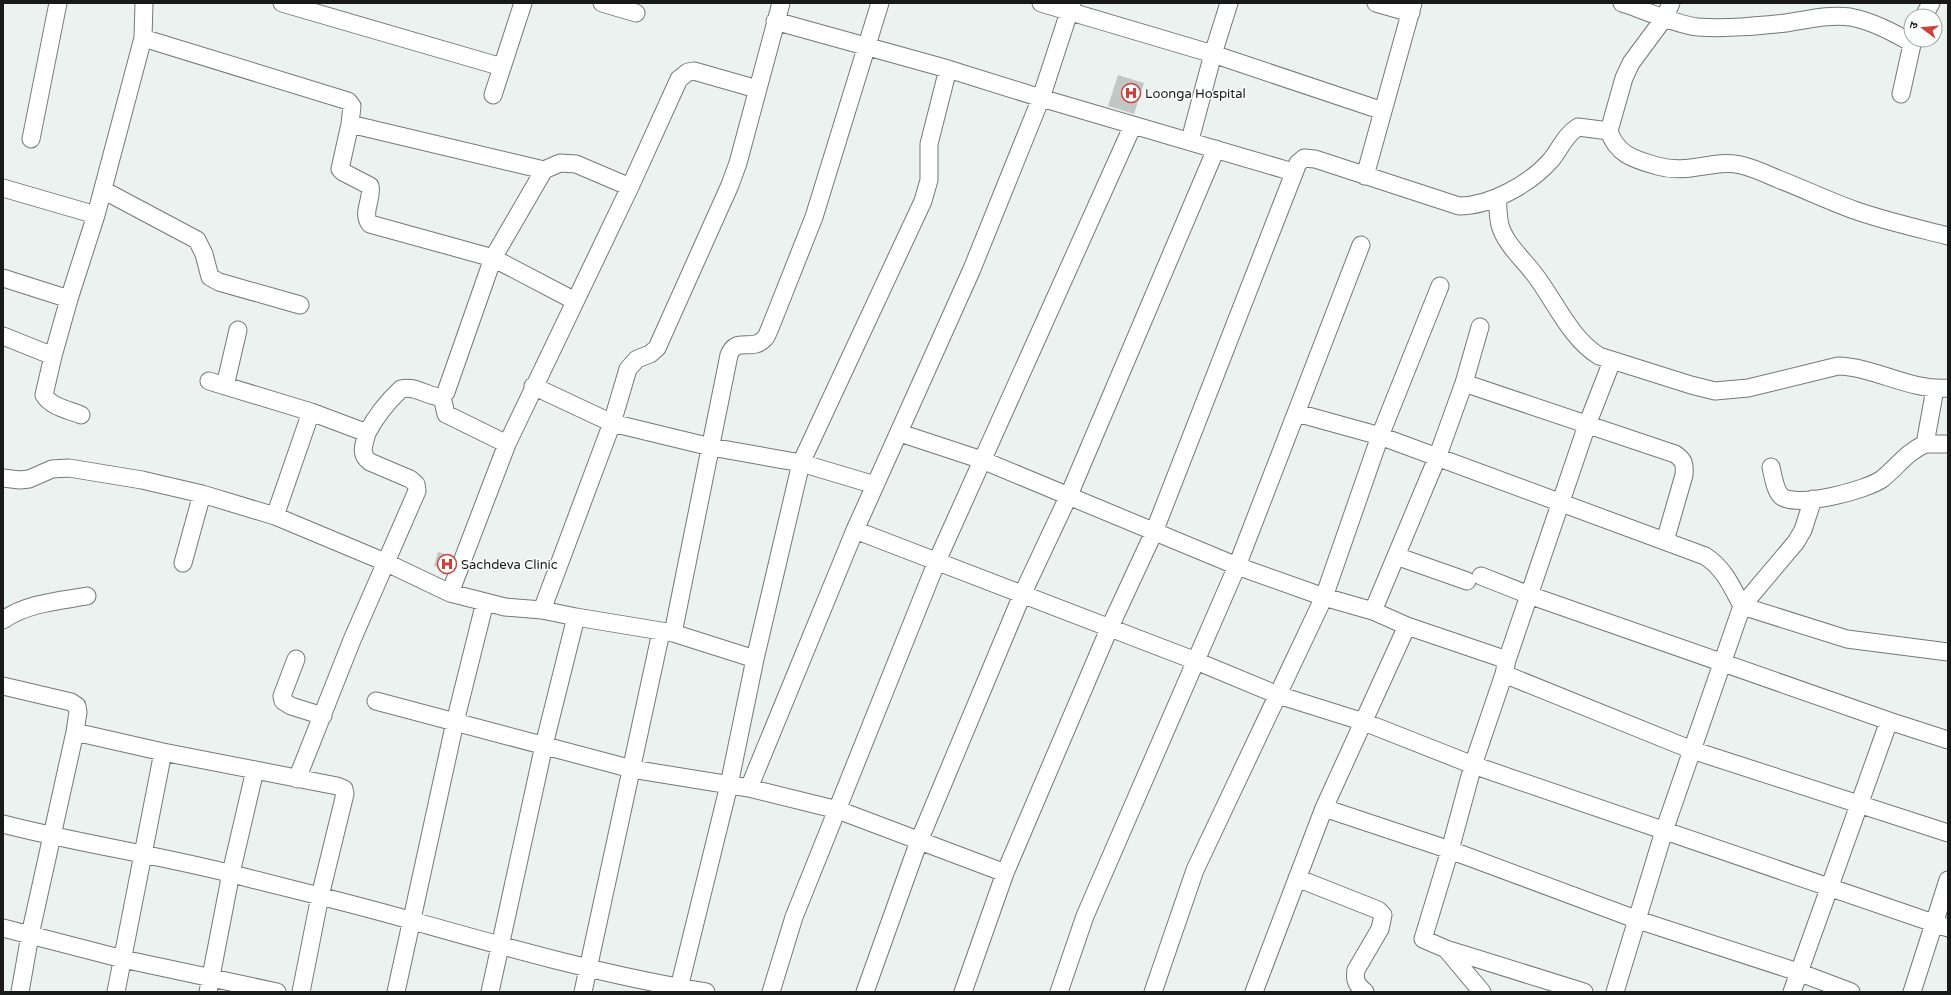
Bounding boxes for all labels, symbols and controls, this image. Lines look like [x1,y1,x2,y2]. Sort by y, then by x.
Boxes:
north arrow [1903,8,1943,48]
text: उ [1907,20,1921,30]
hospital icon: Loonga Hospital [1120,82,1142,104]
place label: Loonga Hospital [1145,86,1246,102]
hospital icon: Sachdeva Clinic [436,553,458,575]
place label: Sachdeva Clinic [461,557,558,573]

